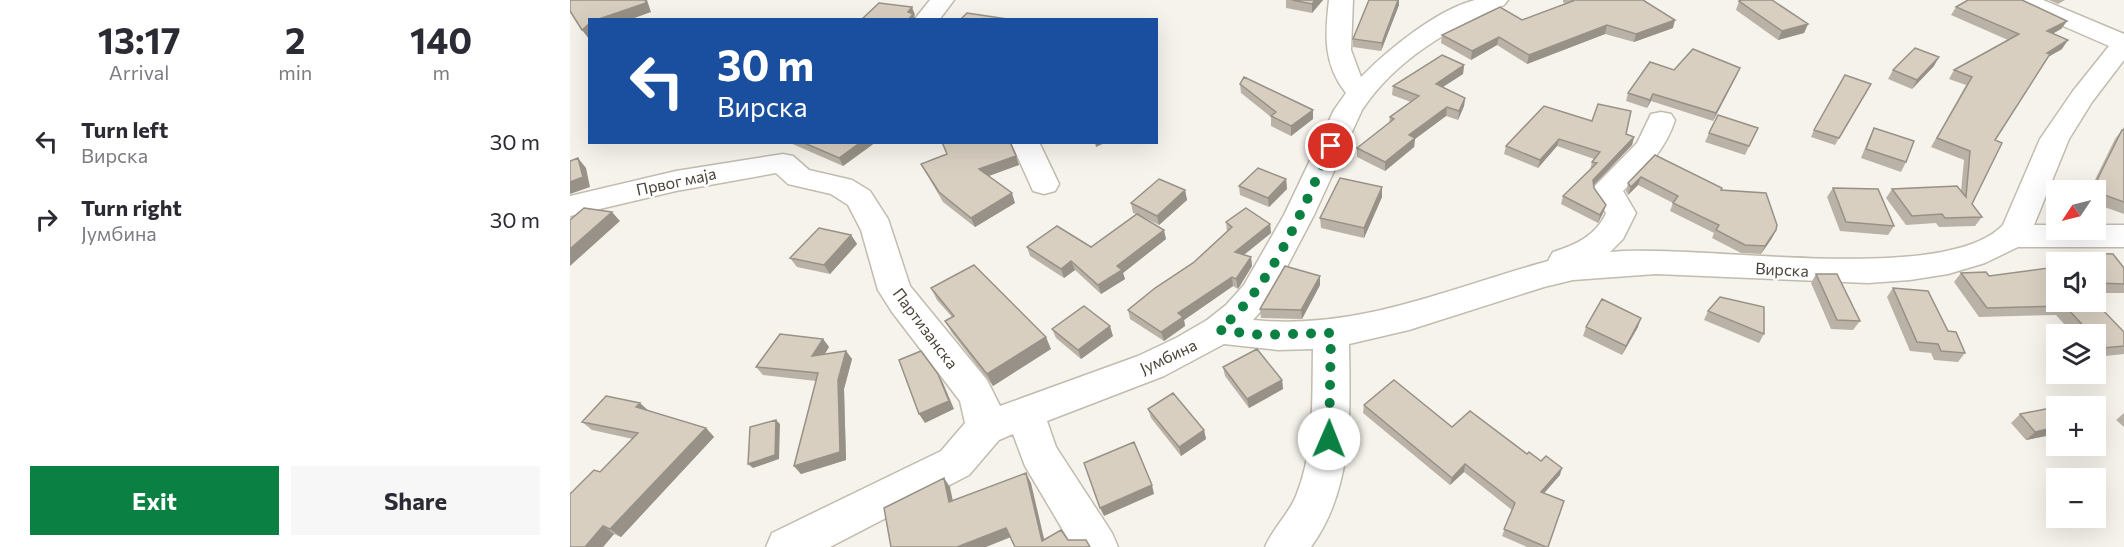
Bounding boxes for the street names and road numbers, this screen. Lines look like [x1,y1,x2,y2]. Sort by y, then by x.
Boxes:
street label: Првог маја [634,163,718,199]
street label: Вирска [1755,258,1809,280]
street label: Партизанска [889,284,963,372]
street label: Јумбина [1137,335,1199,377]

